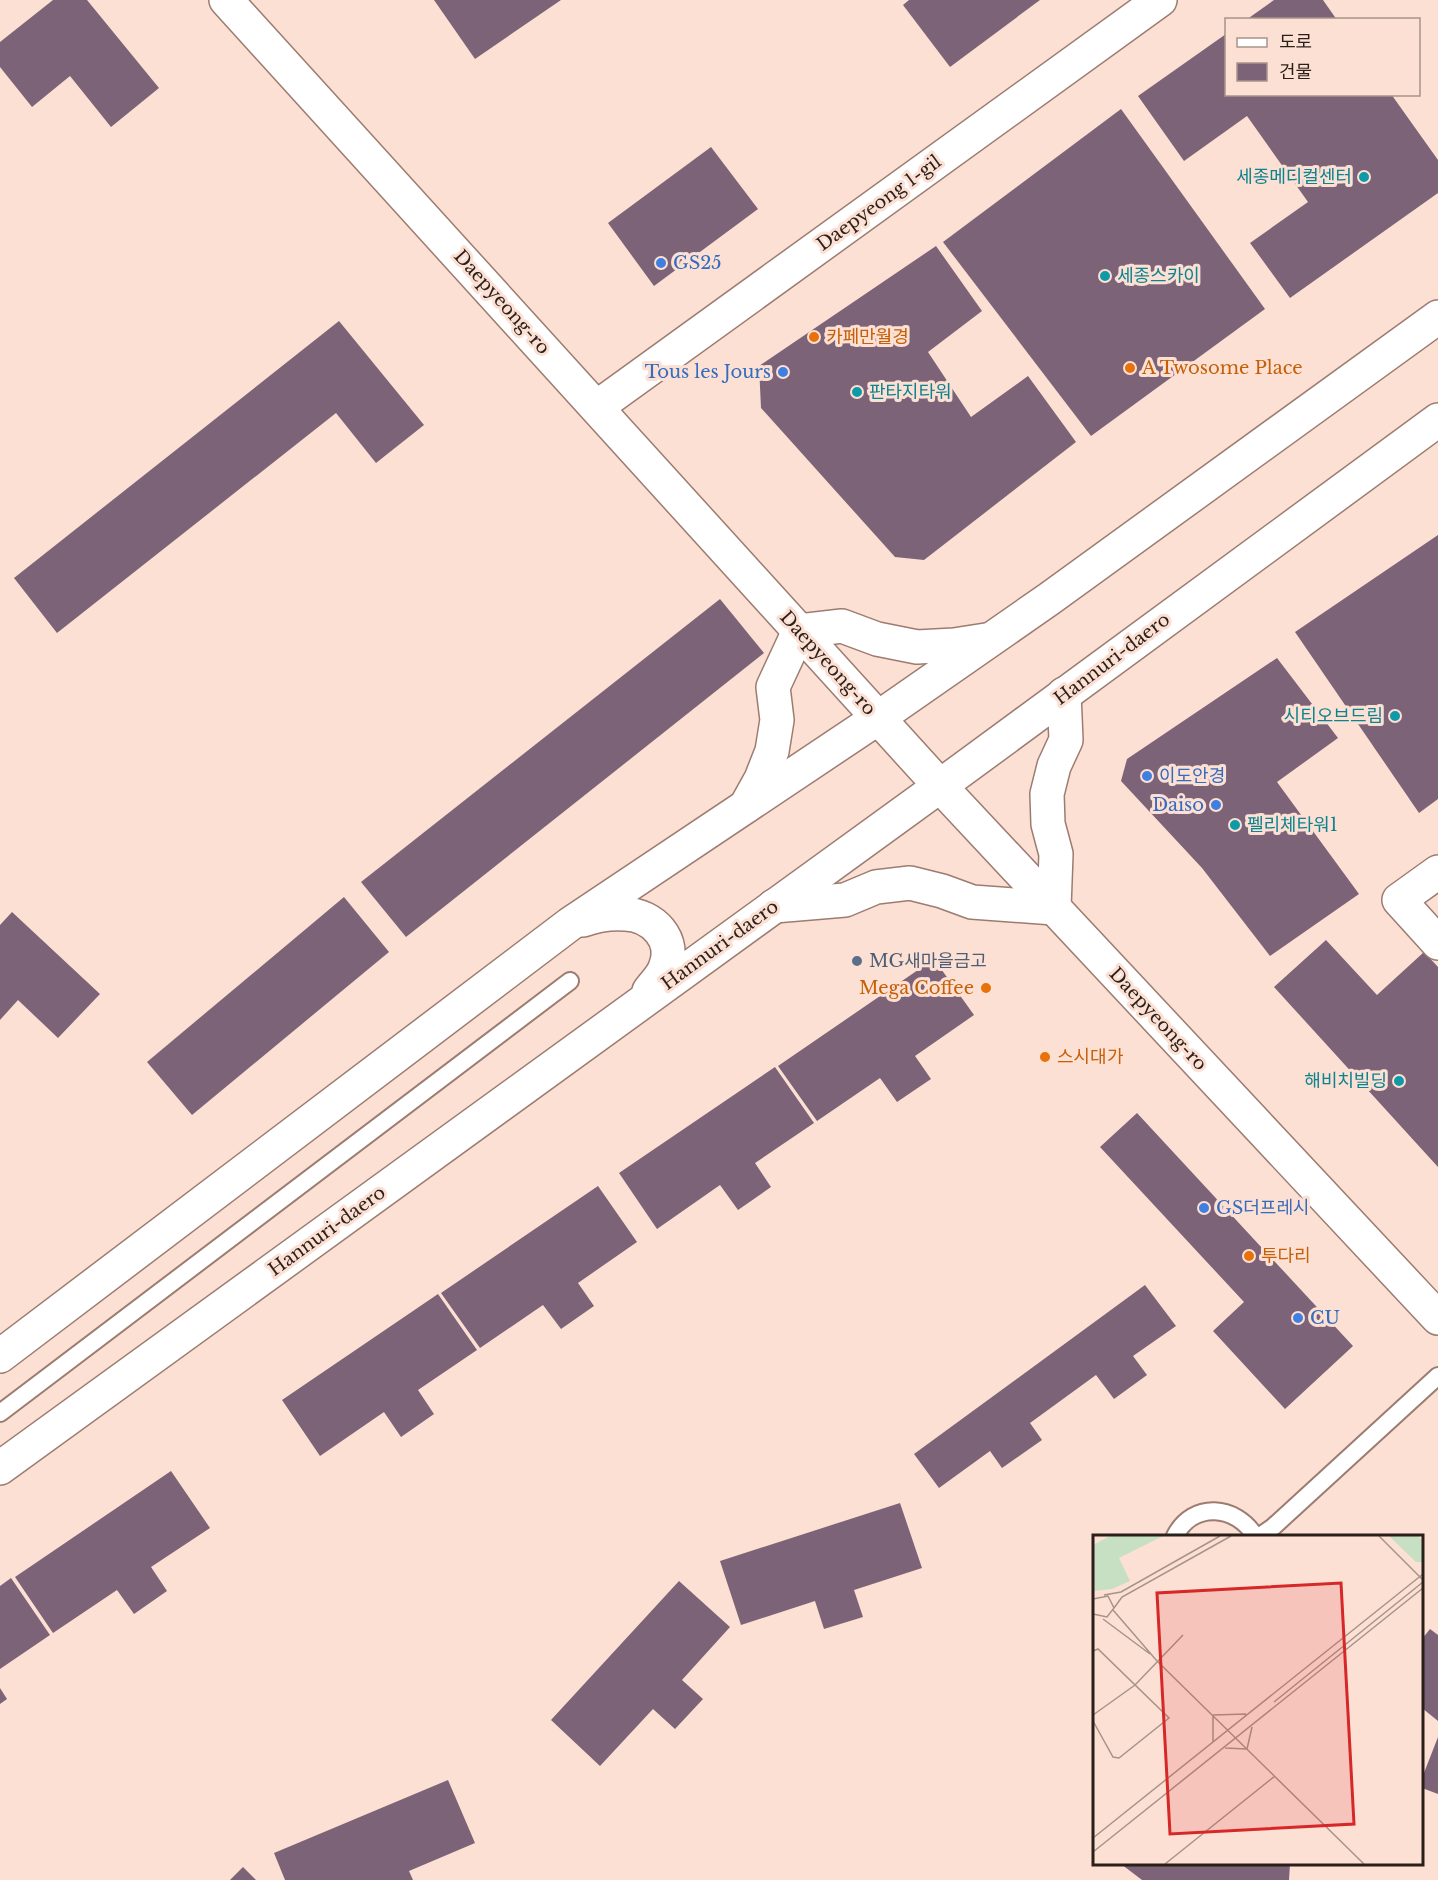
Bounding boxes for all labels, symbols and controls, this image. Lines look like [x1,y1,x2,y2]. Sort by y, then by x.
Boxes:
legend [1225,18,1420,96]
text: 도로 [1279,31,1312,53]
text: 건물 [1279,61,1312,83]
street label: Daepyeong 1-gil [812,150,946,256]
place label: 세종메디컬센터 [1236,166,1352,188]
marker: 세종메디컬센터 [1357,170,1371,184]
street label: Daepyeong-ro [449,245,555,359]
place label: GS25 [673,252,722,274]
marker: GS25 [654,256,668,270]
place label: 세종스카이 [1117,265,1200,287]
marker: 세종스카이 [1098,269,1112,283]
place label: 카페만월경 [826,326,909,348]
marker: 카페만월경 [807,330,821,344]
place label: A Twosome Place [1141,357,1303,379]
place label: Tous les Jours [645,361,771,383]
marker: A Twosome Place [1123,361,1137,375]
marker: Tous les Jours [776,365,790,379]
place label: 판타지타워 [869,381,952,403]
marker: 판타지타워 [850,385,864,399]
street label: Daepyeong-ro [775,606,881,720]
street label: Hannuri-daero [1050,608,1174,710]
place label: 시티오브드림 [1284,705,1383,727]
marker: 시티오브드림 [1388,709,1402,723]
place label: 이도안경 [1159,765,1225,787]
marker: 이도안경 [1140,769,1154,783]
place label: Daiso [1152,794,1204,816]
marker: Daiso [1209,798,1223,812]
place label: 펠리체타워1 [1247,814,1338,836]
marker: 펠리체타워1 [1228,818,1242,832]
street label: Hannuri-daero [657,895,783,995]
place label: MG새마을금고 [869,950,987,972]
marker: MG새마을금고 [850,954,864,968]
street label: Daepyeong-ro [1105,963,1211,1075]
place label: Mega Coffee [859,977,974,999]
marker: Mega Coffee [979,981,993,995]
place label: 스시대가 [1057,1046,1124,1068]
marker: 스시대가 [1038,1050,1052,1064]
place label: 해비치빌딩 [1304,1070,1387,1092]
marker: 해비치빌딩 [1392,1074,1406,1088]
street label: Hannuri-daero [264,1181,390,1281]
place label: GS더프레시 [1216,1197,1310,1219]
marker: GS더프레시 [1197,1201,1211,1215]
place label: 투다리 [1261,1245,1311,1267]
marker: 투다리 [1242,1249,1256,1263]
place label: CU [1310,1307,1340,1329]
marker: CU [1291,1311,1305,1325]
inset map [1093,1535,1423,1865]

